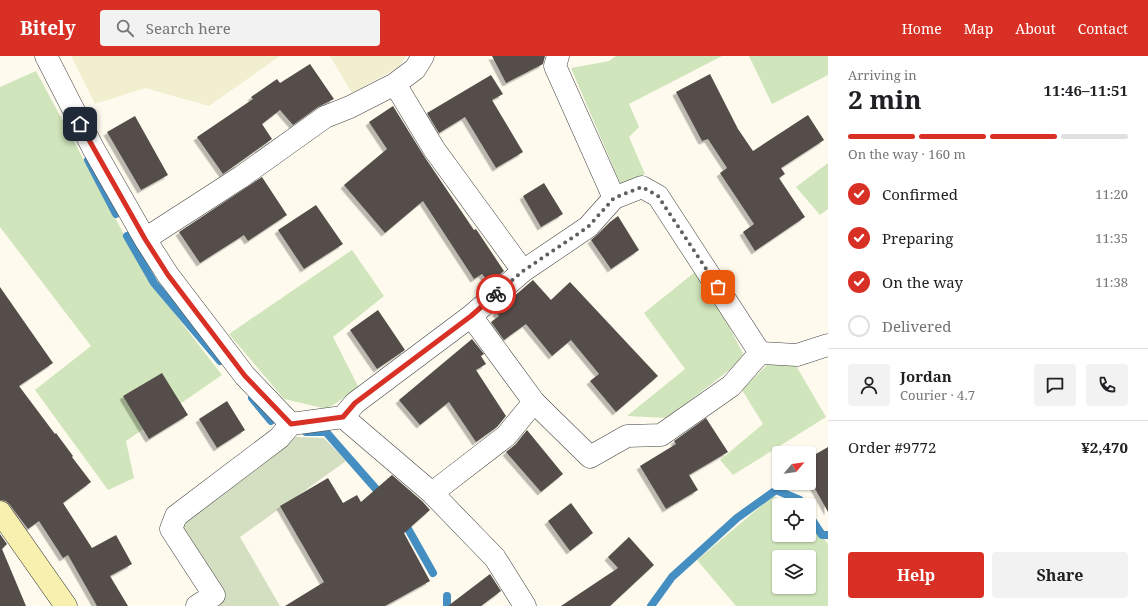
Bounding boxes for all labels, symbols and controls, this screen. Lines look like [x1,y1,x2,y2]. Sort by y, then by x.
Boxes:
search box [100,10,380,46]
text: Bitely [20,15,76,41]
icon: search [114,17,136,39]
text: Search here [146,18,231,38]
text: Home [902,19,942,38]
text: Map [964,19,993,38]
text: About [1015,19,1056,38]
text: Contact [1078,19,1128,38]
text: Arriving in [848,66,917,84]
text: 11:46–11:51 [1044,80,1128,100]
text: 2 min [848,81,922,117]
pin [63,107,97,141]
icon: home [69,113,91,135]
text: On the way · 160 m [848,145,966,163]
icon: check [848,183,870,205]
text: Confirmed [882,184,958,204]
text: 11:20 [1095,185,1128,203]
icon: check [848,227,870,249]
text: Preparing [882,228,953,248]
text: 11:35 [1095,229,1128,247]
pin [701,270,735,304]
icon: check [848,271,870,293]
text: On the way [882,272,963,292]
text: 11:38 [1095,273,1128,291]
courier [476,274,516,314]
icon: bag [707,276,729,298]
icon: bike [485,283,507,305]
text: Delivered [882,316,951,336]
button: person [848,364,890,406]
button: chat [1034,364,1076,406]
button: phone [1086,364,1128,406]
text: Jordan [900,366,952,386]
text: Courier · 4.7 [900,386,975,404]
text: Order #9772 [848,437,936,457]
text: ¥2,470 [1081,437,1128,457]
north arrow [772,446,816,490]
map controls [772,446,816,594]
button: locate [772,498,816,542]
button: layers [772,550,816,594]
button: Help [848,552,984,598]
button: Share [992,552,1128,598]

